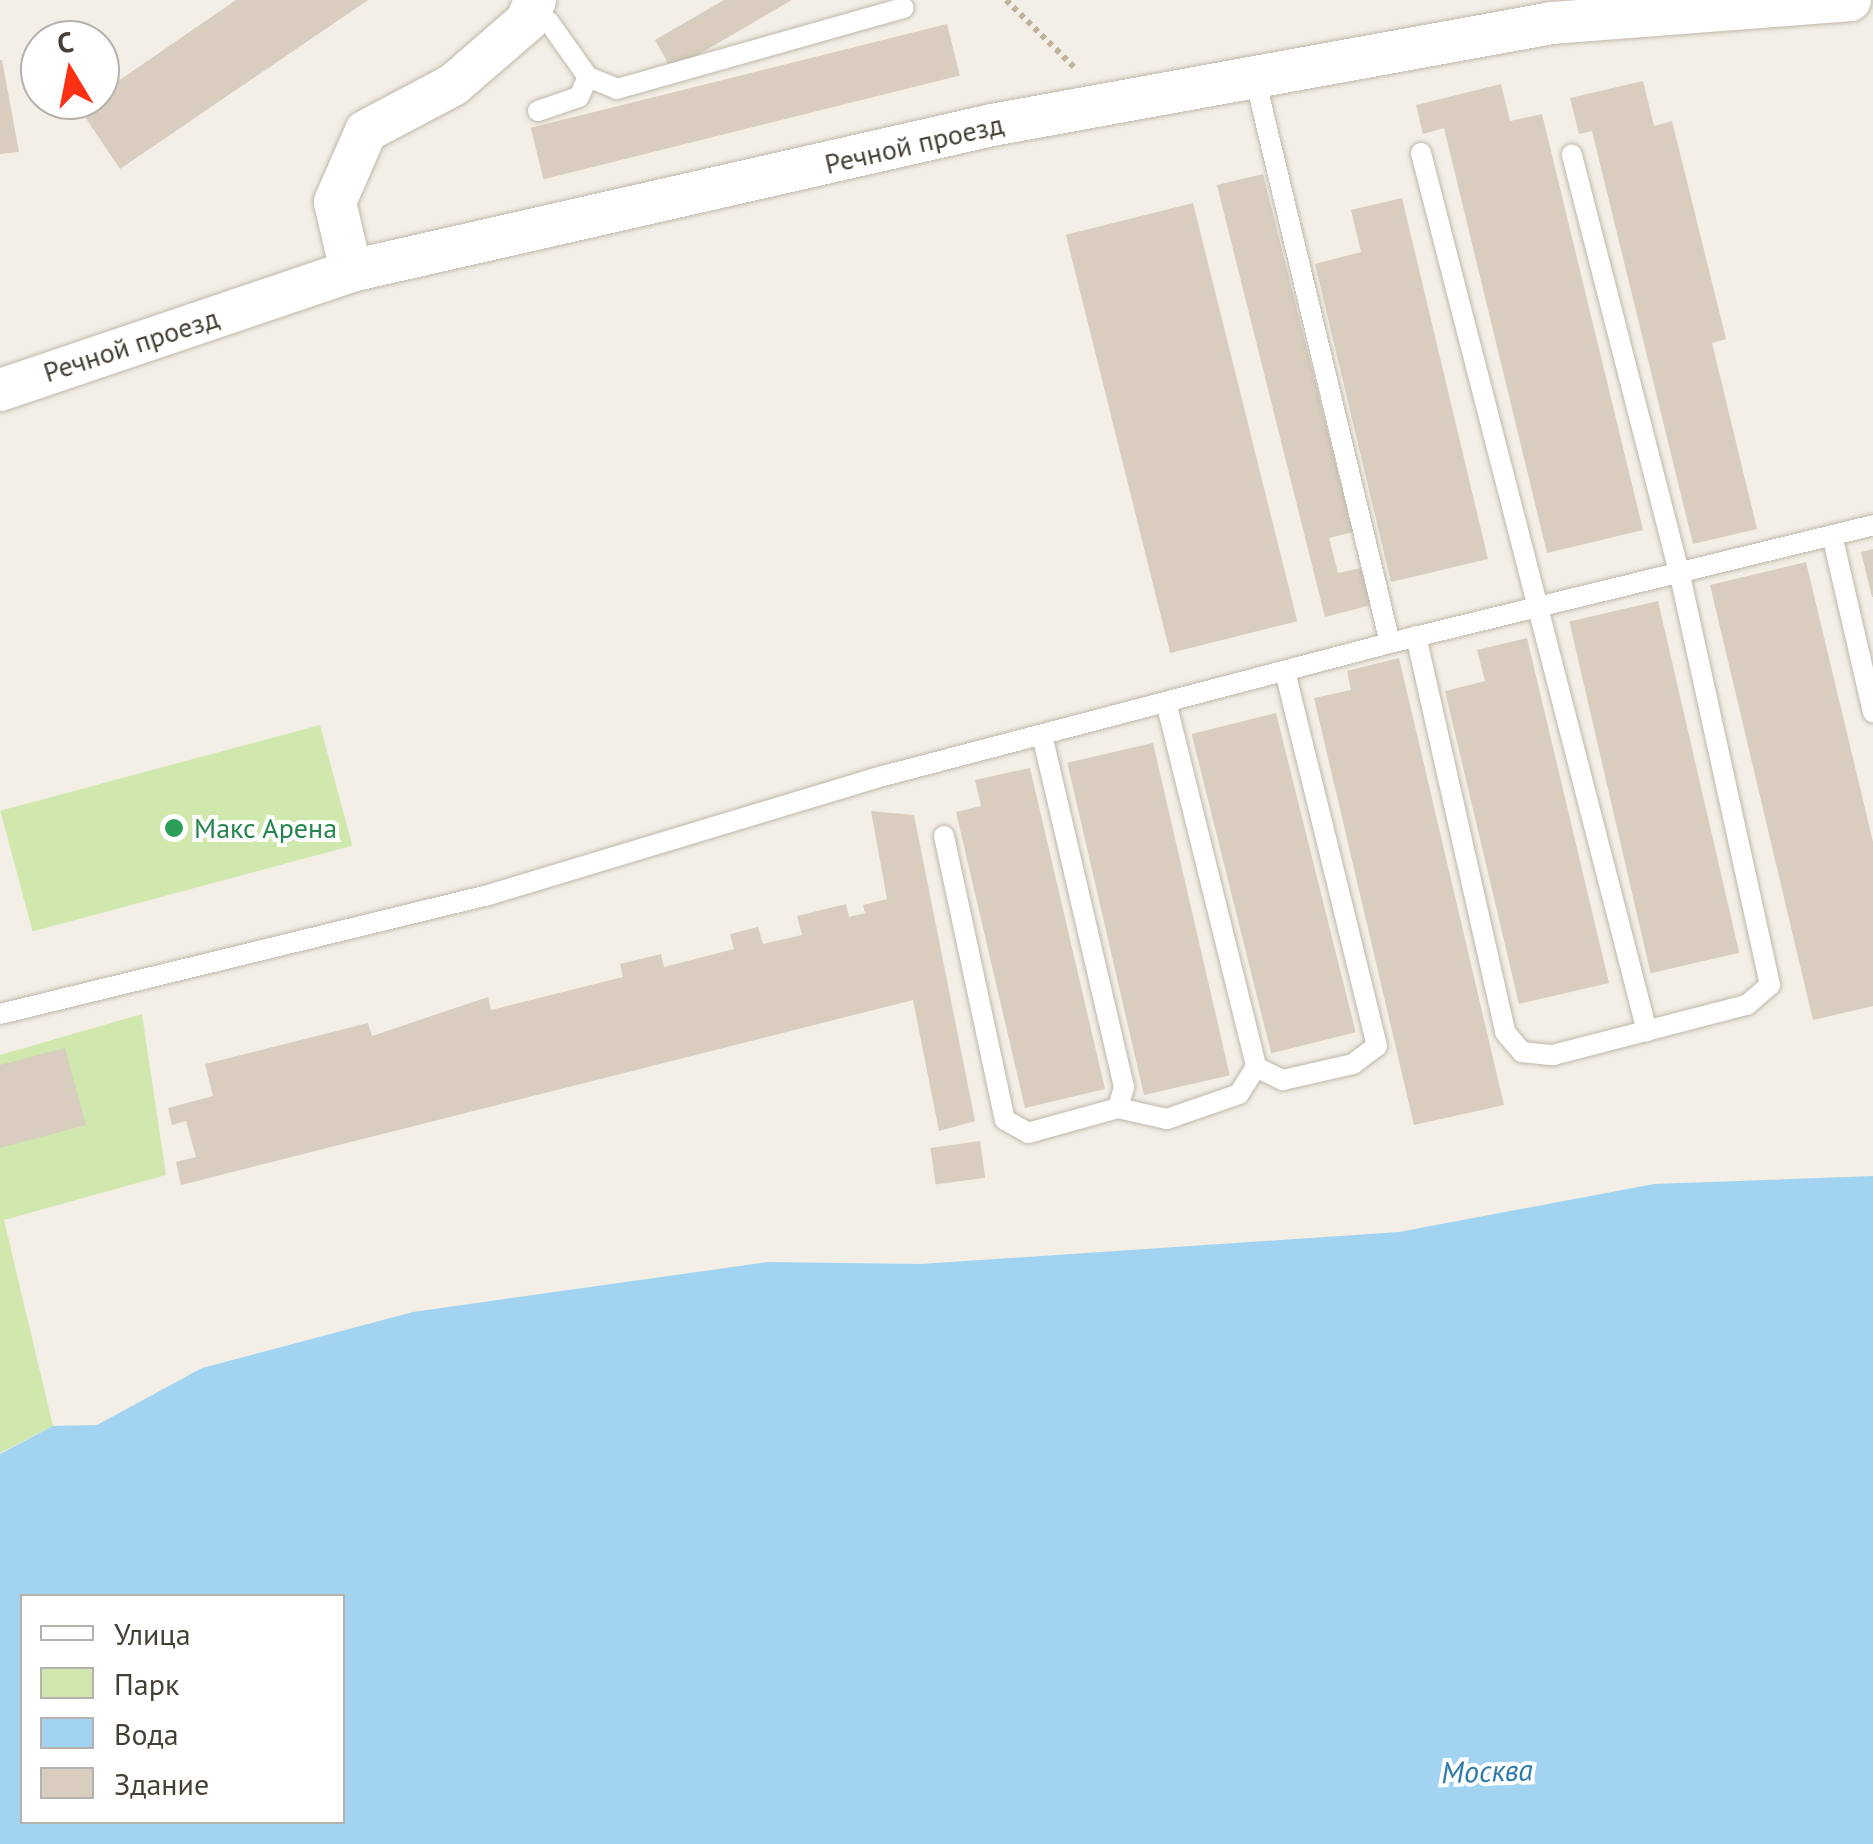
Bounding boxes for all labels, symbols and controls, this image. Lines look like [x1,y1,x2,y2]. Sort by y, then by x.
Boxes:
north arrow [20,20,120,120]
text: С [54,22,76,62]
street label: Речной проезд [821,107,1007,181]
street label: Речной проезд [39,301,223,389]
place label: Макс Арена [194,811,338,845]
marker: Макс Арена [163,817,185,839]
legend [20,1594,345,1824]
text: Улица [114,1614,191,1653]
text: Парк [114,1664,179,1703]
text: Вода [114,1714,179,1753]
water label: Москва [1441,1751,1533,1791]
text: Здание [114,1764,209,1803]

